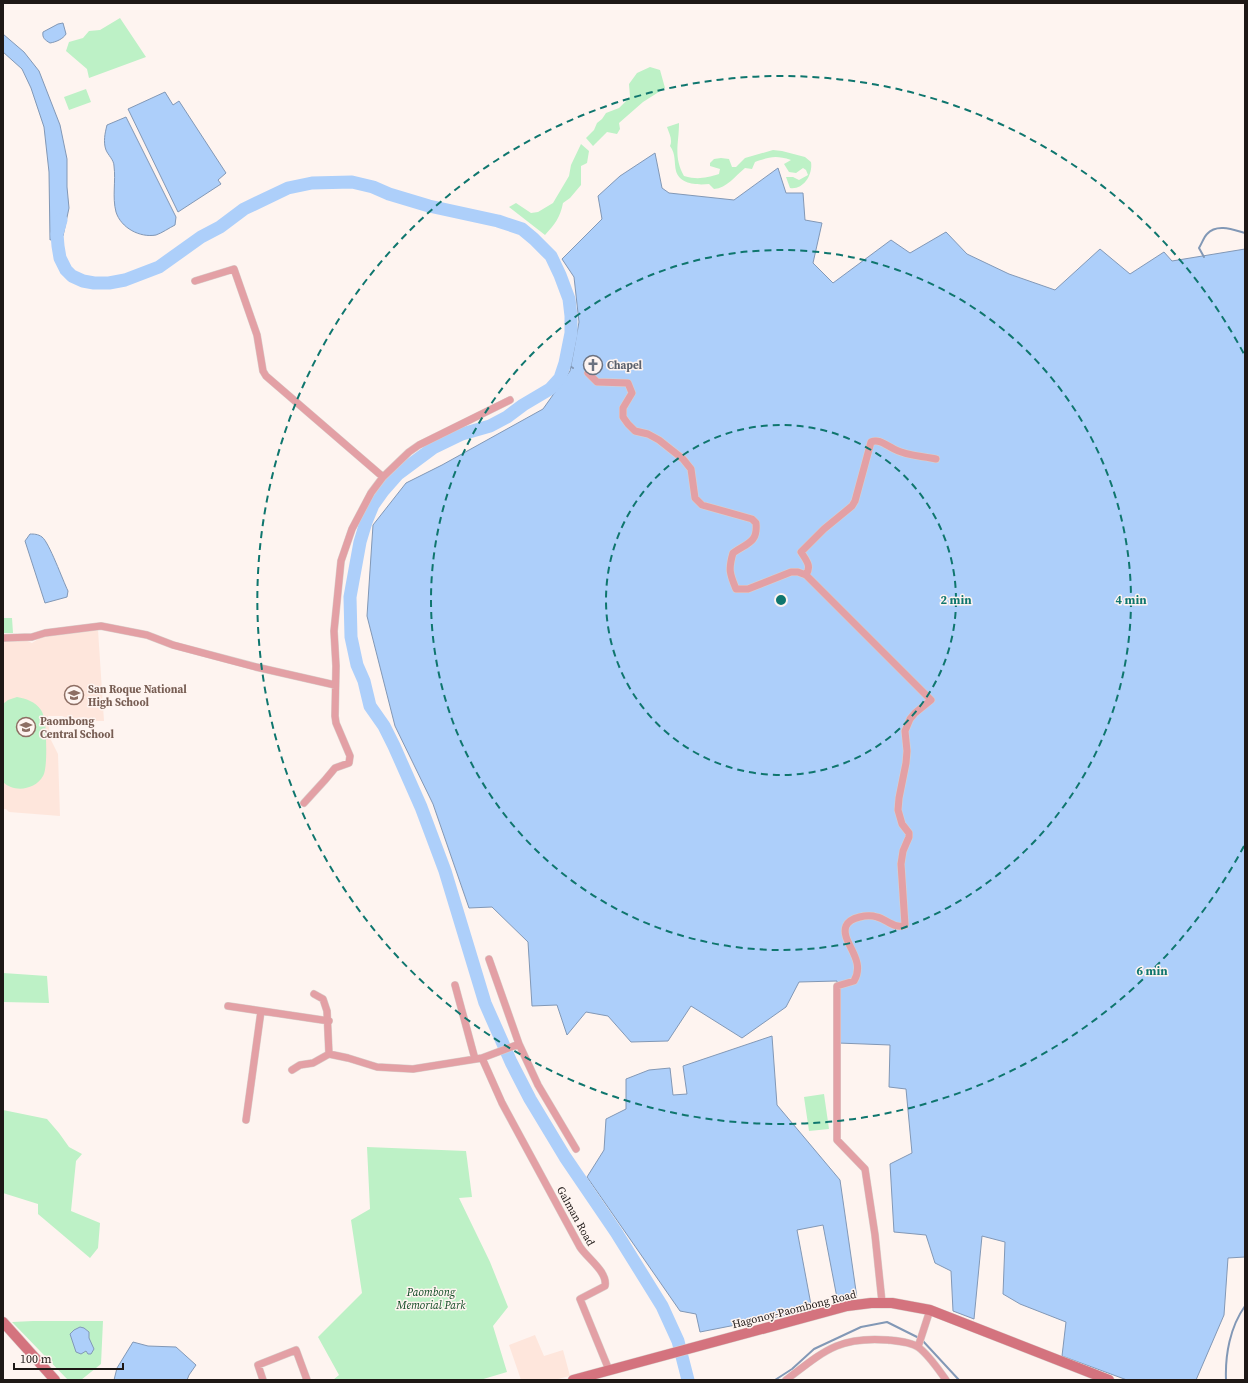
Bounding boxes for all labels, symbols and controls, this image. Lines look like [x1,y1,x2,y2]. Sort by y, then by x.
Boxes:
church icon: Chapel [582,354,604,376]
place label: Chapel [607,358,643,373]
text: 2 min [940,592,972,608]
text: 4 min [1115,592,1147,608]
centre of rings [774,593,788,607]
place label: San Roque National High School [88,682,187,710]
school or university icon: San Roque National High School [63,684,85,706]
place label: Paombong Central School [40,714,114,742]
school or university icon: Paombong Central School [15,716,37,738]
text: 6 min [1136,963,1168,979]
street label: Galman Road [553,1184,598,1249]
park label: Paombong Memorial Park [396,1285,466,1313]
street label: Hagonoy-Paombong Road [731,1287,858,1332]
scale bar [14,1345,123,1371]
text: 100 m [20,1351,52,1367]

